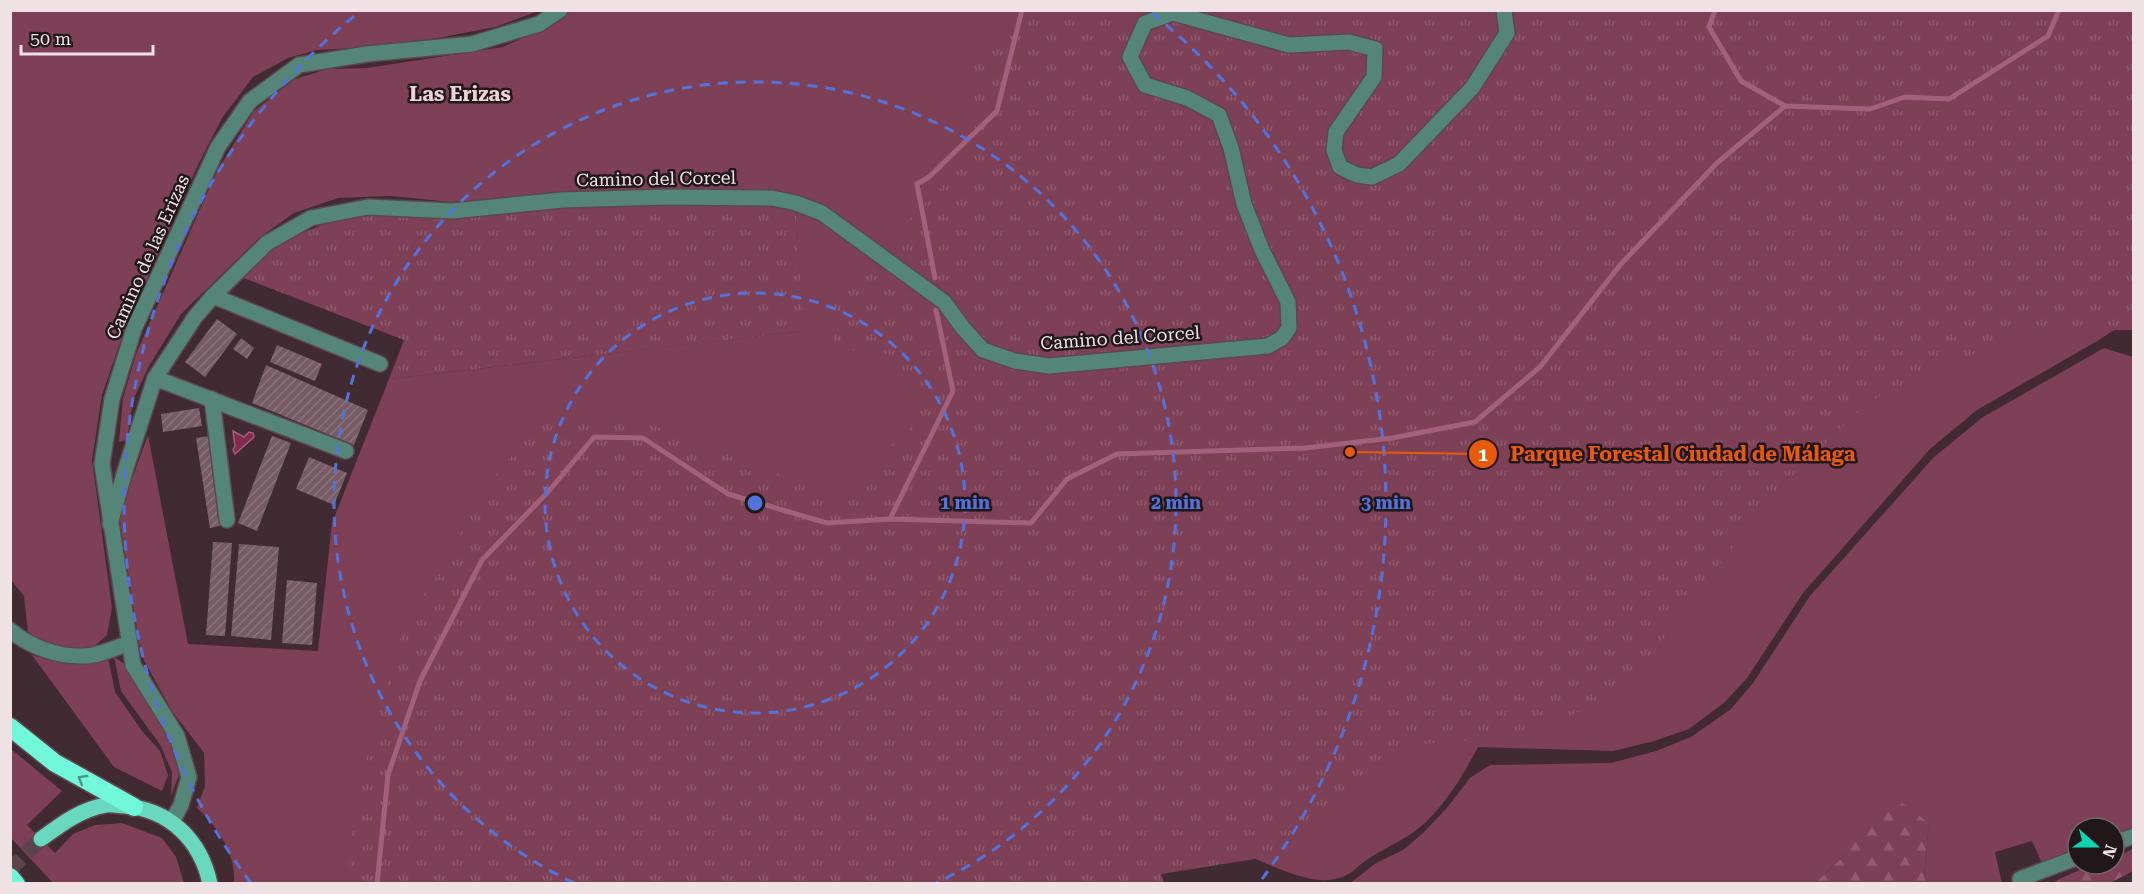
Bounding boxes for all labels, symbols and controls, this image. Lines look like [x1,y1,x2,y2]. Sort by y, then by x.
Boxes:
scale bar [21,18,153,56]
text: 50 m [30,28,71,49]
district label: Las Erizas [409,82,511,106]
street label: Camino del Corcel [576,167,737,190]
street label: Camino de las Erizas [102,171,193,342]
street label: Camino del Corcel [1039,321,1201,354]
callout: Parque Forestal Ciudad de Málaga [1468,435,1867,473]
text: Parque Forestal Ciudad de Málaga [1511,442,1856,466]
text: 1 [1478,444,1488,465]
text: 1 min [940,492,990,513]
text: 2 min [1151,492,1201,513]
text: 3 min [1361,492,1411,513]
centre of rings [745,493,765,513]
one-way arrow [78,774,88,786]
north arrow [2066,816,2126,876]
text: N [2098,842,2121,860]

